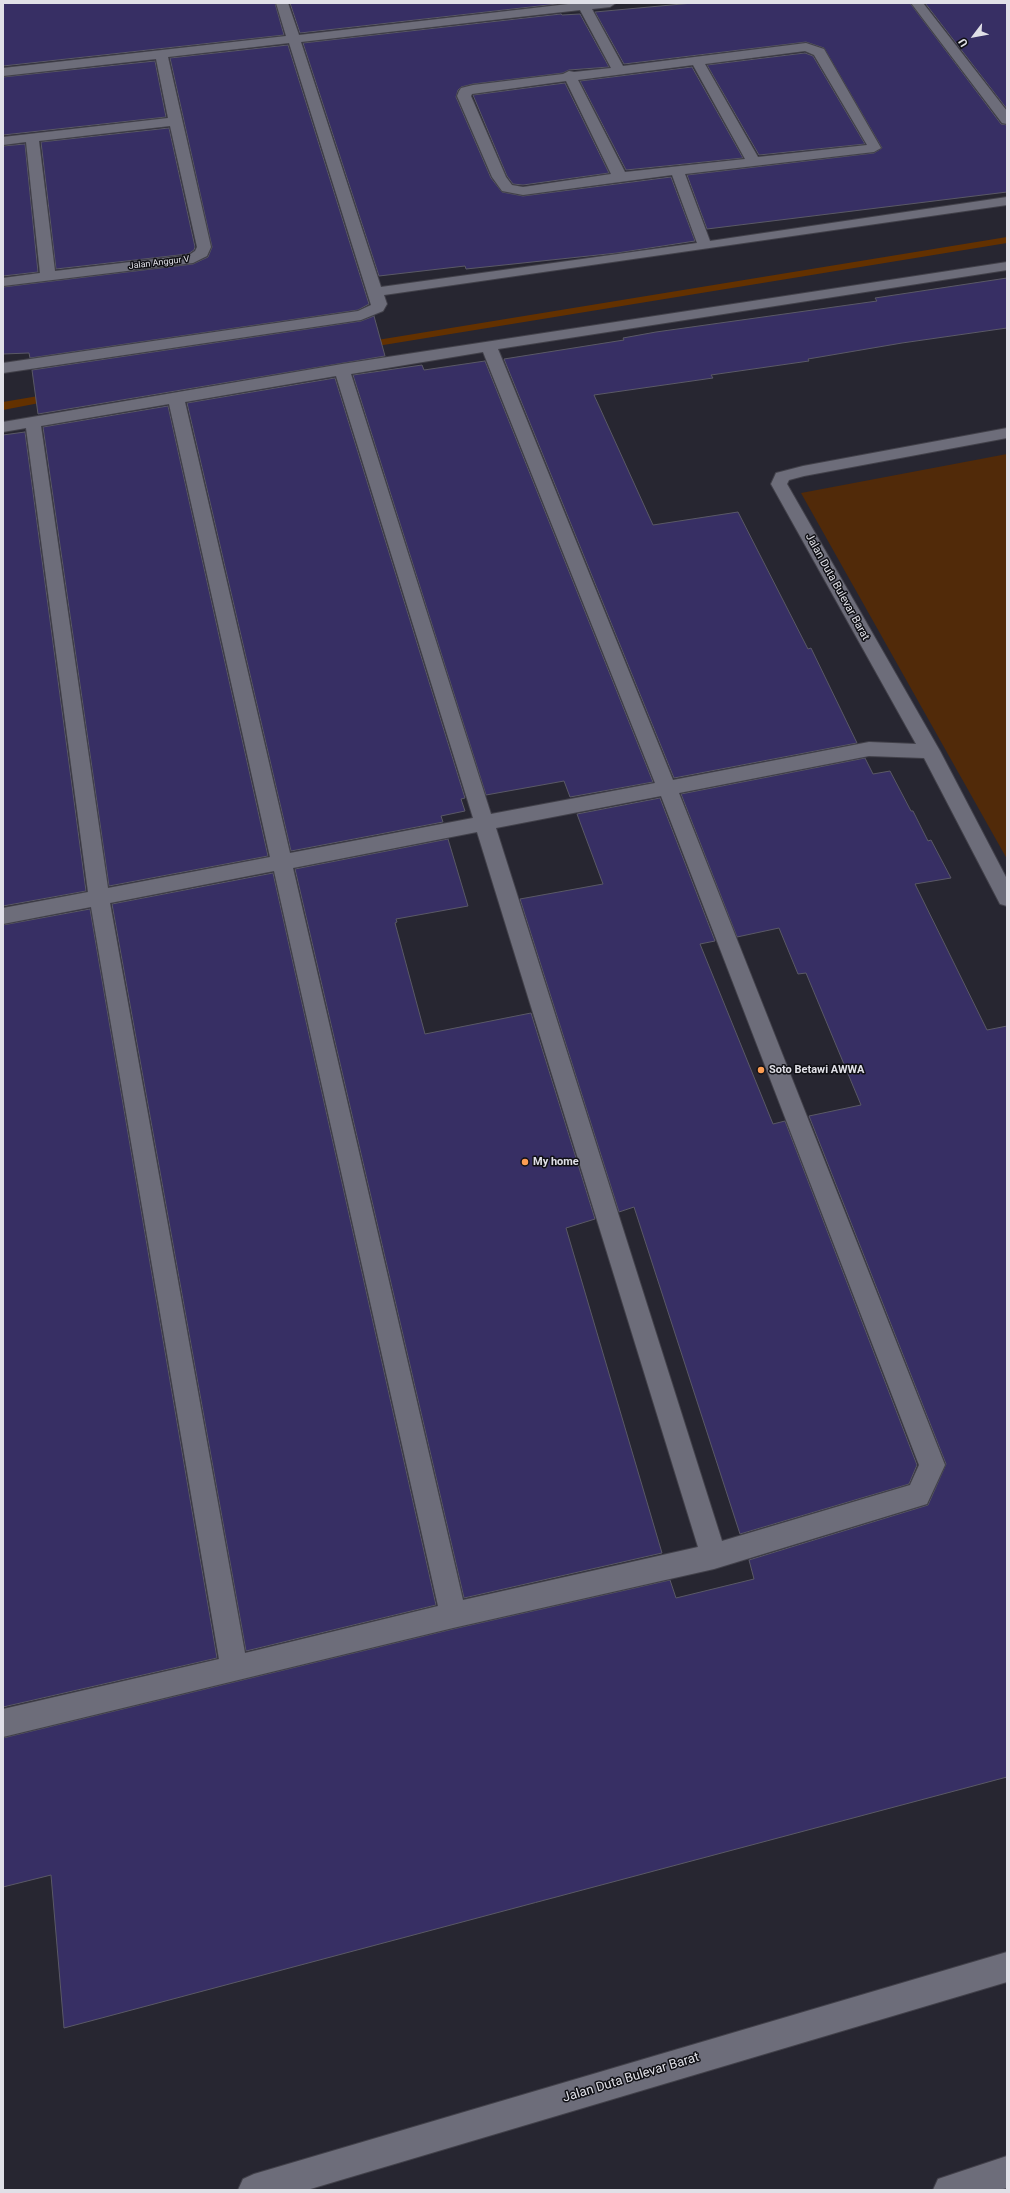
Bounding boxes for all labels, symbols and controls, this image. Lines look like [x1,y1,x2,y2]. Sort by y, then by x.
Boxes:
north arrow [954,16,994,56]
text: U [956,36,971,49]
street label: Jalan Anggur V [128,254,190,272]
street label: Jalan Duta Bulevar Barat [802,531,872,643]
place label: Soto Betawi AWWA [769,1063,864,1077]
marker: Soto Betawi AWWA [756,1065,766,1075]
place label: My home [533,1155,579,1169]
marker: My home [520,1157,530,1167]
street label: Jalan Duta Bulevar Barat [561,2050,701,2106]

